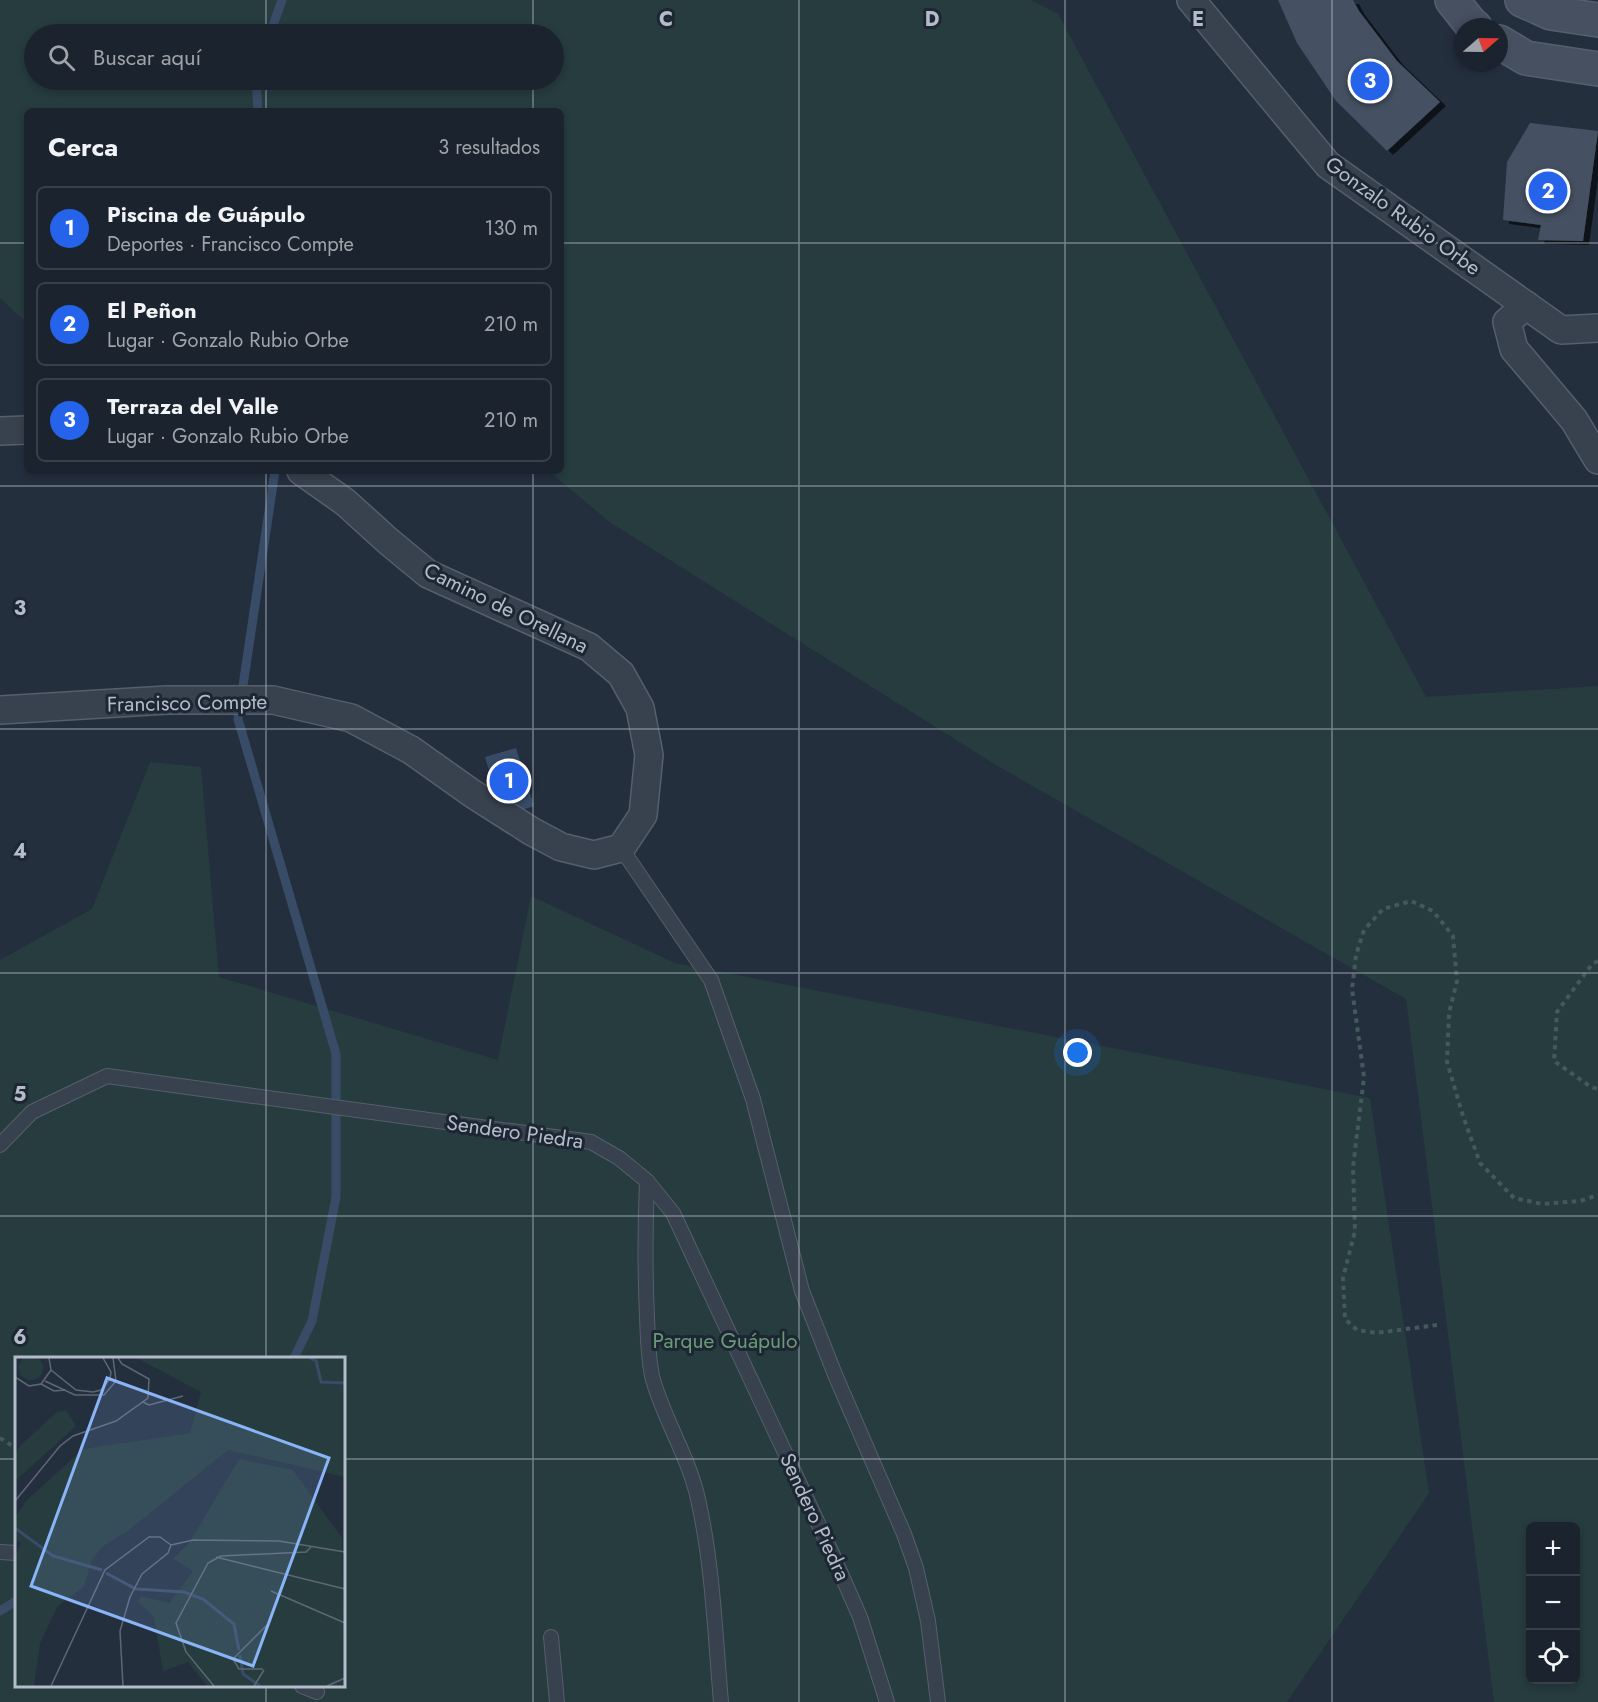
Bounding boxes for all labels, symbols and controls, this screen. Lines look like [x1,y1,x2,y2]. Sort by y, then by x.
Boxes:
text: C [659,5,673,34]
text: D [925,5,939,34]
text: E [1192,5,1204,34]
north arrow [1454,18,1508,72]
search box [24,24,564,90]
icon: search [45,41,78,74]
text: Buscar aquí [93,41,201,73]
pin: 3 [1350,58,1390,104]
text: Cerca [48,128,118,166]
text: 3 resultados [438,133,540,162]
street label: Gonzalo Rubio Orbe [1319,149,1487,283]
pin: 2 [1528,168,1568,213]
text: Piscina de Guápulo [107,198,305,230]
text: 1 [64,214,75,243]
text: 130 m [484,214,538,243]
text: Deportes · Francisco Compte [107,230,354,259]
text: El Peñon [107,294,197,326]
text: 2 [63,310,76,339]
text: 210 m [484,310,538,339]
text: Lugar · Gonzalo Rubio Orbe [107,326,349,355]
text: Terraza del Valle [107,390,279,422]
text: 3 [63,406,76,435]
text: 210 m [484,406,538,435]
text: Lugar · Gonzalo Rubio Orbe [107,422,349,451]
street label: Camino de Orellana [419,555,593,661]
text: 3 [14,594,26,623]
street label: Francisco Compte [107,687,268,719]
pin: 1 [490,758,528,804]
text: 4 [13,837,27,866]
your location [1063,1038,1092,1067]
text: 5 [14,1080,27,1109]
street label: Sendero Piedra [445,1108,585,1156]
text: 6 [13,1323,27,1352]
park label: Parque Guápulo [653,1326,797,1356]
inset map [15,1357,345,1687]
street label: Sendero Piedra [772,1448,858,1586]
map controls [1526,1522,1580,1684]
button: + [1526,1522,1580,1576]
button: − [1526,1576,1580,1630]
button: locate [1526,1630,1580,1684]

